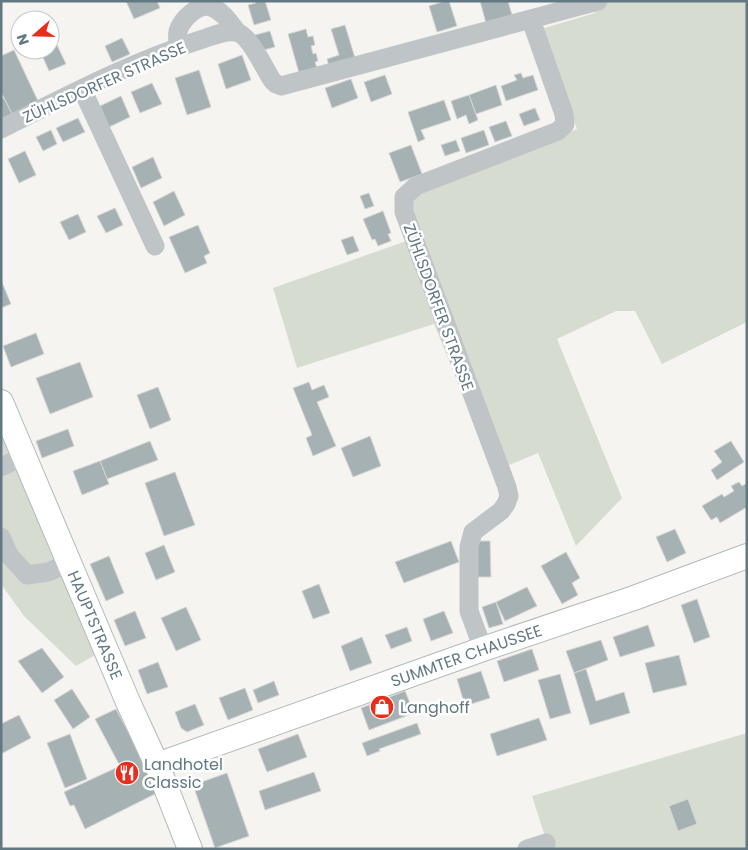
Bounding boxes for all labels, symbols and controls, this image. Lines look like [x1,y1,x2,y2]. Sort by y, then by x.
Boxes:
north arrow [10,10,60,60]
text: N [12,31,34,48]
street label: ZÜHLSDORFER STRASSE [19,36,189,129]
street label: ZÜHLSDORFER STRASSE [398,220,479,394]
street label: HAUPTSTRASSE [62,567,128,683]
street label: SUMMTER CHAUSSEE [387,619,545,693]
shop icon: Langhoff [369,694,395,720]
place label: Langhoff [400,696,470,719]
place label: Landhotel Classic [144,753,223,794]
restaurant icon: Landhotel Classic [114,760,140,786]

